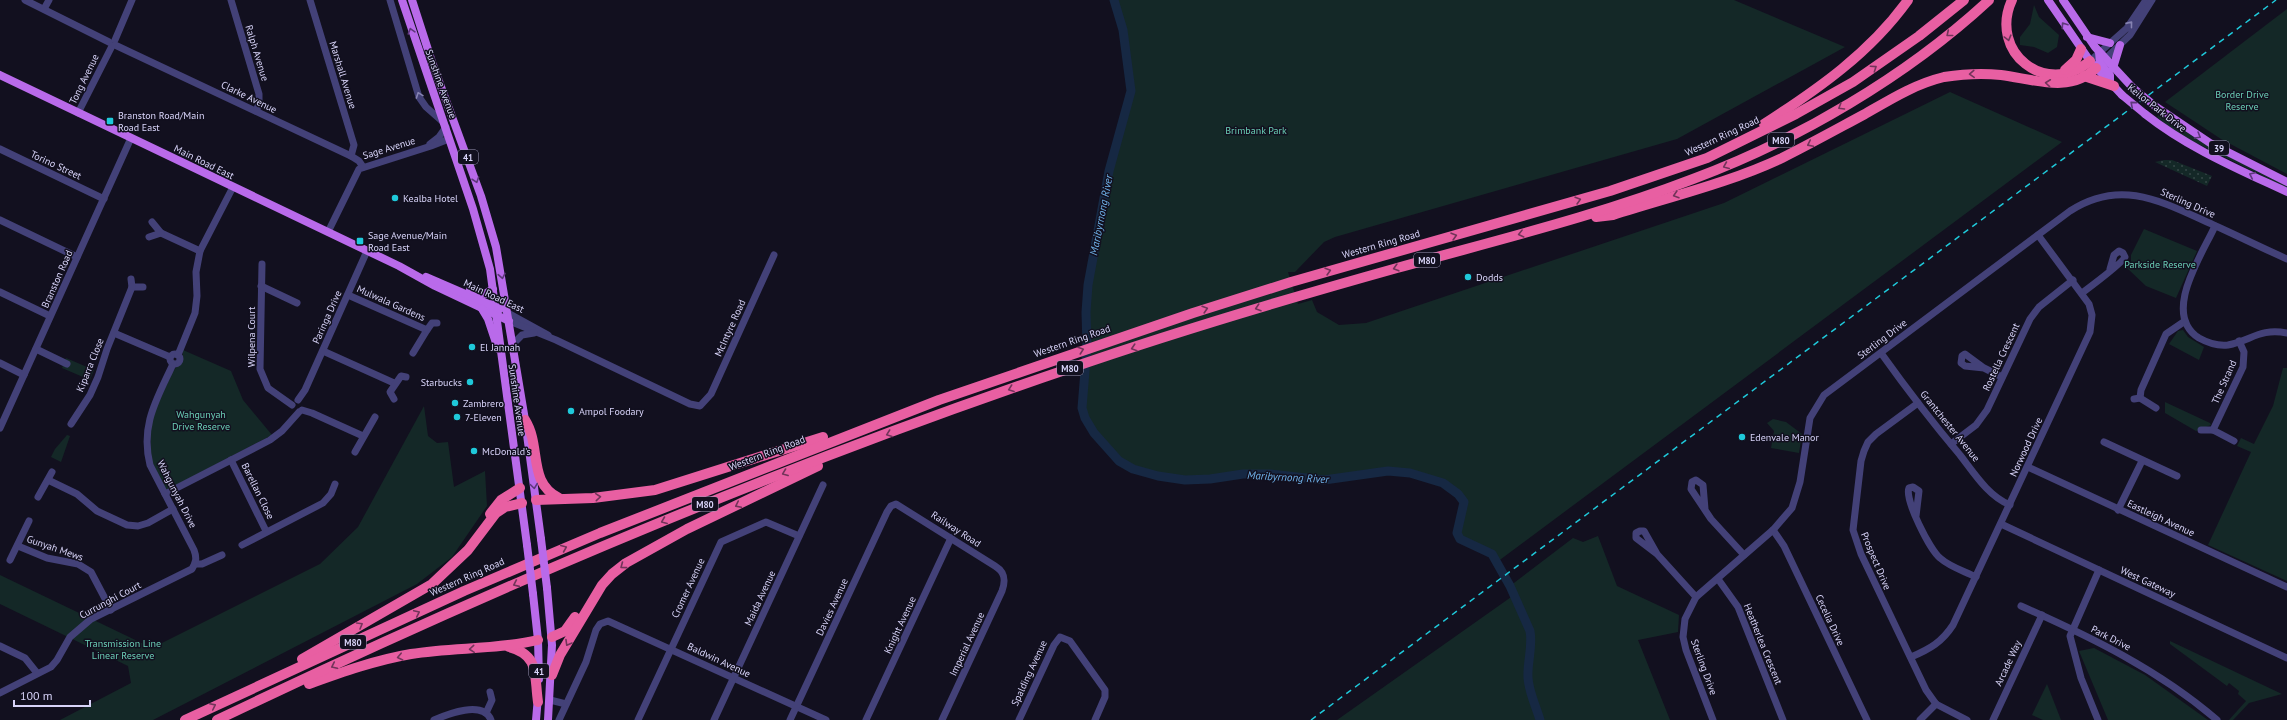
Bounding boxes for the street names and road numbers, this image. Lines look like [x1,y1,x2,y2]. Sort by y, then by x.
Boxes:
street label: Ralph Avenue [242,23,272,83]
street label: Marshall Avenue [327,39,359,111]
street label: Sunshine Avenue [422,48,460,120]
street label: Tong Avenue [66,52,102,106]
street label: Clarke Avenue [219,78,279,116]
street label: Keilor Park Drive [2125,81,2189,135]
street label: Western Ring Road [1683,113,1761,159]
road number: M80 [1768,133,1794,147]
street label: Sage Avenue [361,134,417,162]
road number: 39 [2209,141,2229,155]
street label: Main Road East [172,142,237,182]
street label: Torino Street [28,148,84,183]
road number: 41 [458,150,478,164]
street label: Sterling Drive [2159,185,2217,221]
street label: Western Ring Road [1341,227,1421,261]
street label: Branston Road [38,248,76,310]
road number: M80 [1414,253,1440,267]
street label: Main Road East [462,276,527,316]
street label: Mulwala Gardens [355,282,427,324]
street label: Paringa Drive [309,288,345,346]
street label: McIntyre Road [712,297,748,359]
street label: Wilpena Court [245,306,258,367]
street label: Sterling Drive [1855,316,1909,362]
street label: Rostella Crescent [1980,320,2023,393]
street label: Western Ring Road [1032,322,1112,360]
street label: Kiparra Close [73,336,107,394]
street label: The Strand [2209,358,2239,406]
road number: M80 [1057,361,1083,375]
street label: Sunshine Avenue [506,363,528,437]
street label: Grantchester Avenue [1917,388,1983,464]
street label: Norwood Drive [2007,415,2045,479]
street label: Western Ring Road [727,433,807,473]
street label: Wahgunyah Drive [154,458,200,530]
street label: Barellan Close [239,461,277,521]
road number: M80 [692,497,718,511]
street label: Eastleigh Avenue [2125,497,2197,539]
street label: Railway Road [929,508,983,550]
street label: Prospect Drive [1858,530,1894,592]
street label: Gunyah Mews [25,532,85,564]
street label: Western Ring Road [428,555,506,599]
street label: Cromer Avenue [668,556,708,620]
street label: West Gateway [2118,564,2178,601]
street label: Maida Avenue [742,568,778,628]
street label: Davies Avenue [813,576,851,638]
street label: Currunghi Court [77,578,144,622]
street label: Cecelia Drive [1812,592,1848,648]
street label: Knight Avenue [881,594,919,656]
street label: Heatherlea Crescent [1741,602,1785,687]
street label: Imperial Avenue [947,610,987,678]
street label: Park Drive [2089,622,2133,654]
road number: M80 [340,635,366,649]
street label: Sterling Drive [1688,637,1720,697]
street label: Spalding Avenue [1008,638,1050,708]
street label: Arcade Way [1992,638,2024,688]
street label: Baldwin Avenue [685,640,753,680]
road number: 41 [529,664,549,678]

